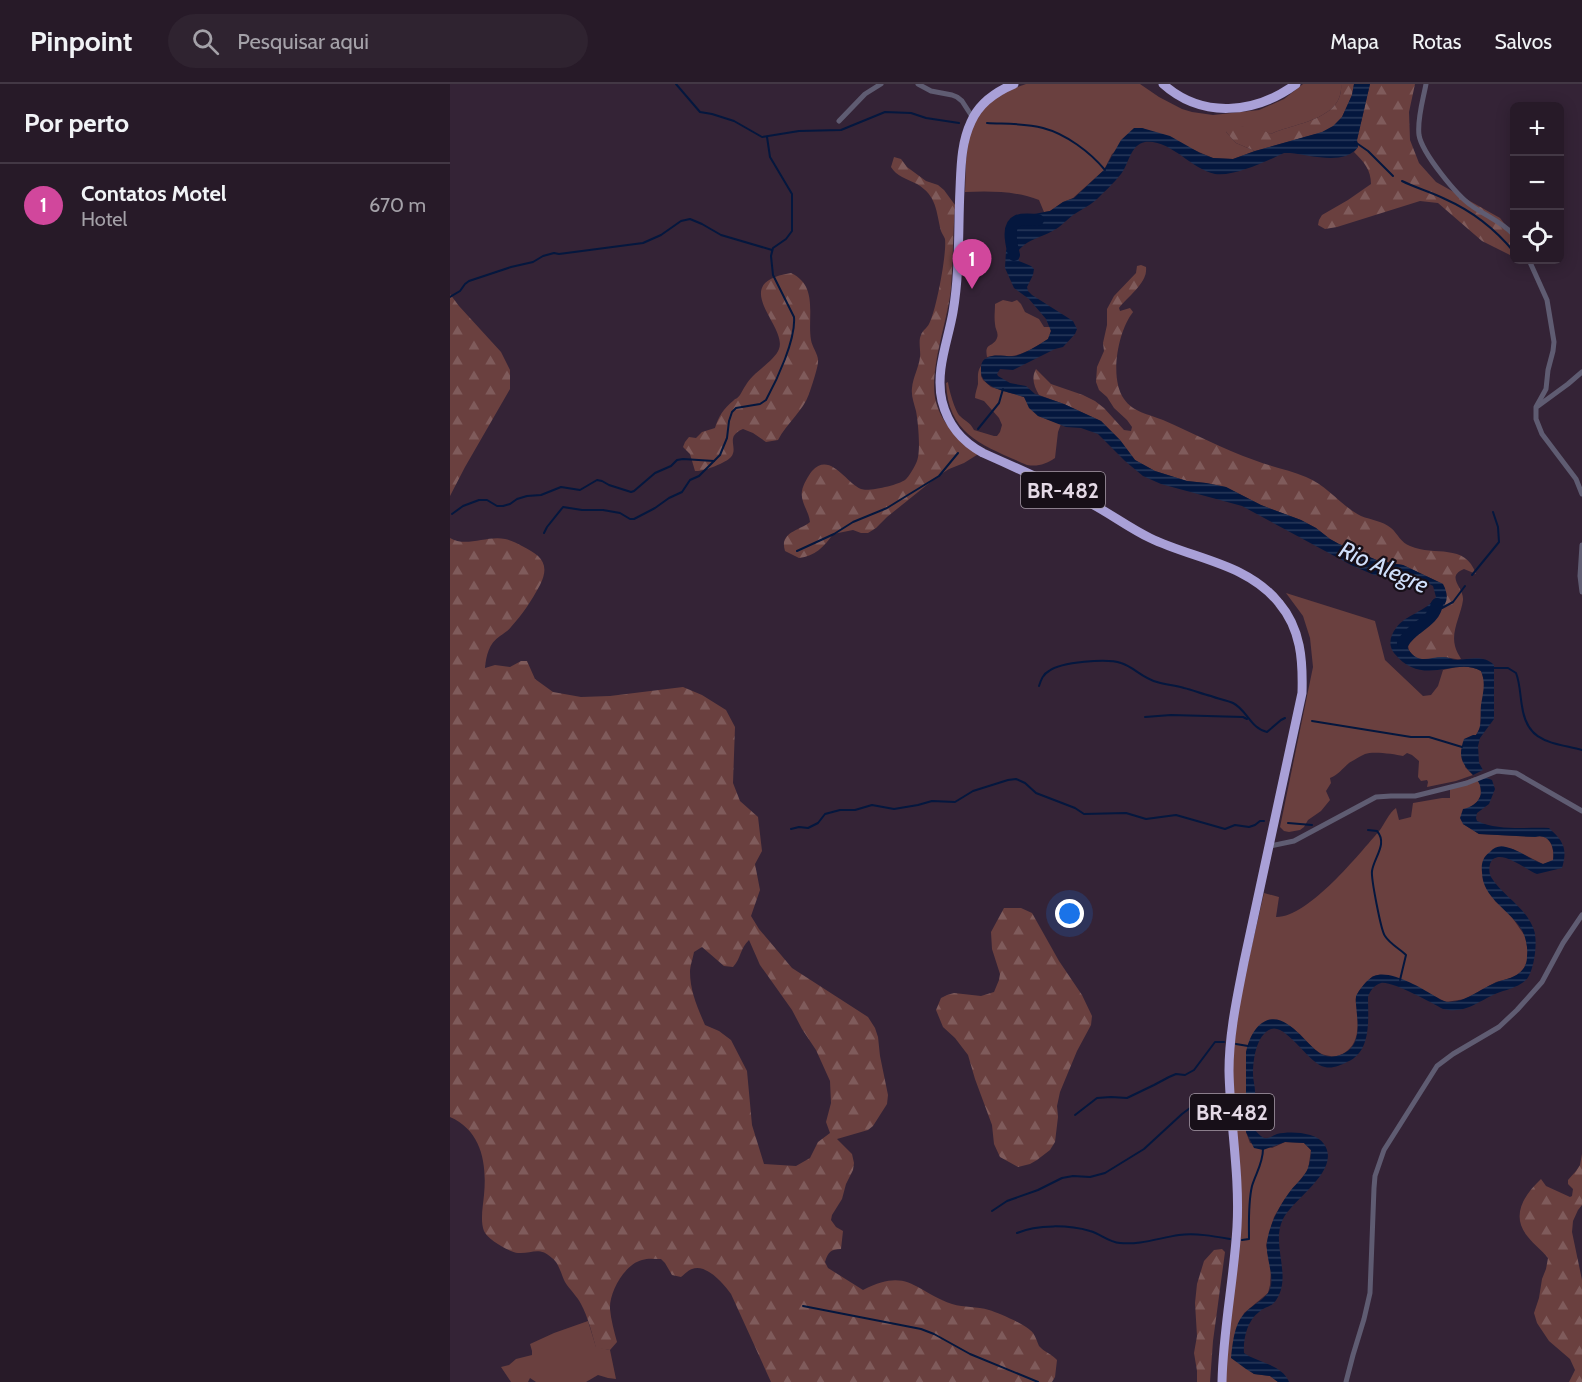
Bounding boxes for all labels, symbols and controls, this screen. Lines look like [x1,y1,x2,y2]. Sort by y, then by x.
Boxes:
search box [168,14,588,68]
text: Pinpoint [30,24,132,58]
icon: search [189,25,222,58]
text: Pesquisar aqui [237,28,369,55]
text: Mapa [1330,29,1379,54]
text: Rotas [1412,29,1461,54]
text: Salvos [1494,29,1552,54]
map controls [1510,102,1564,264]
button: + [1510,102,1564,156]
text: Por perto [24,107,129,139]
button: − [1510,156,1564,210]
text: Contatos Motel [81,180,227,207]
text: 1 [40,193,47,217]
text: 670 m [369,193,426,217]
text: Hotel [81,207,127,231]
button: locate [1510,210,1564,264]
pin: 1 [952,240,992,289]
road number: BR-482 [1021,472,1105,508]
water label: Rio Alegre [1335,534,1433,600]
your location [1055,899,1084,928]
road number: BR-482 [1190,1094,1274,1130]

